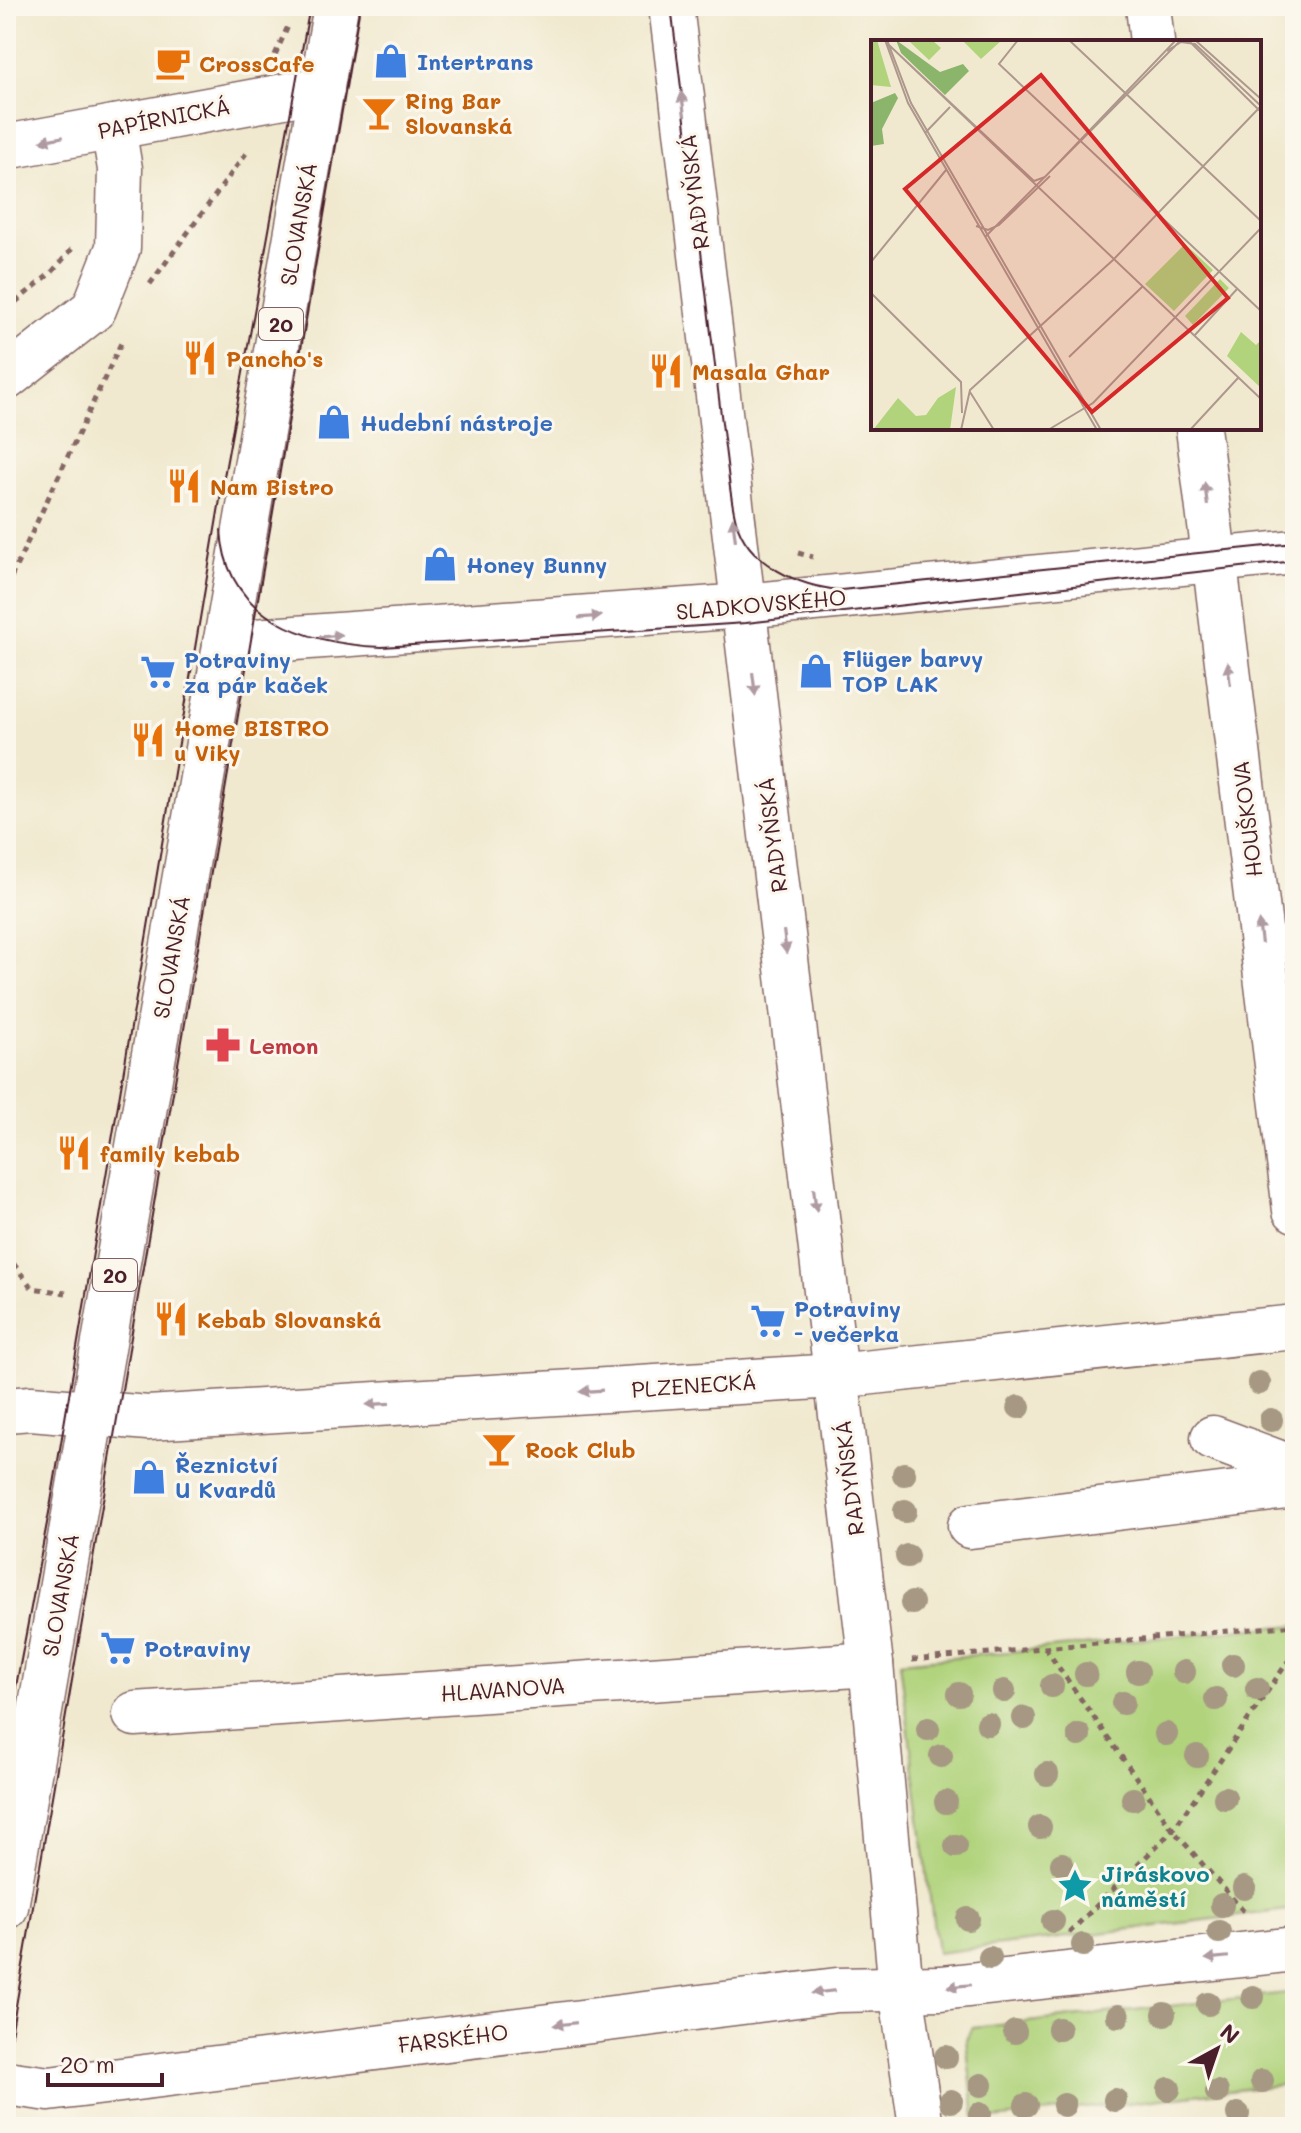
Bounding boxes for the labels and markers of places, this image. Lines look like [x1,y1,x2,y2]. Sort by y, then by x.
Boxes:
shop icon: Intertrans [372,42,410,80]
cafe icon: CrossCafe [154,44,192,82]
place label: Intertrans [417,47,534,76]
place label: CrossCafe [199,49,315,78]
place label: Ring Bar Slovanská [405,86,513,140]
bar icon: Ring Bar Slovanská [360,94,398,132]
restaurant icon: Pancho's [181,339,219,377]
place label: Pancho's [226,344,323,373]
restaurant icon: Masala Ghar [647,352,685,390]
place label: Masala Ghar [692,357,830,386]
shop icon: Hudební nástroje [315,403,353,441]
place label: Hudební nástroje [360,408,553,437]
restaurant icon: Nam Bistro [165,467,203,505]
place label: Nam Bistro [210,472,334,501]
shop icon: Honey Bunny [421,545,459,583]
place label: Honey Bunny [466,550,607,579]
place label: Flüger barvy TOP LAK [842,644,983,698]
place label: Potraviny za pár kaček [184,645,328,699]
shop icon: Flüger barvy TOP LAK [797,652,835,690]
supermarket icon: Potraviny za pár kaček [139,653,177,691]
place label: Home BISTRO u Viky [174,713,329,767]
restaurant icon: Home BISTRO u Viky [129,721,167,759]
pharmacy icon: Lemon [204,1026,242,1064]
place label: Lemon [249,1031,318,1060]
restaurant icon: family kebab [55,1134,93,1172]
place label: family kebab [100,1139,240,1168]
place label: Potraviny - večerka [794,1294,901,1348]
restaurant icon: Kebab Slovanská [152,1300,190,1338]
supermarket icon: Potraviny - večerka [749,1302,787,1340]
place label: Kebab Slovanská [197,1305,382,1334]
bar icon: Rock Club [480,1430,518,1468]
place label: Rock Club [525,1435,635,1464]
place label: Řeznictví U Kvardů [175,1450,278,1504]
shop icon: Řeznictví U Kvardů [130,1458,168,1496]
supermarket icon: Potraviny [99,1629,137,1667]
place label: Potraviny [144,1634,251,1663]
place label: Jiráskovo náměstí [1101,1859,1209,1913]
place icon: Jiráskovo náměstí [1056,1867,1094,1905]

